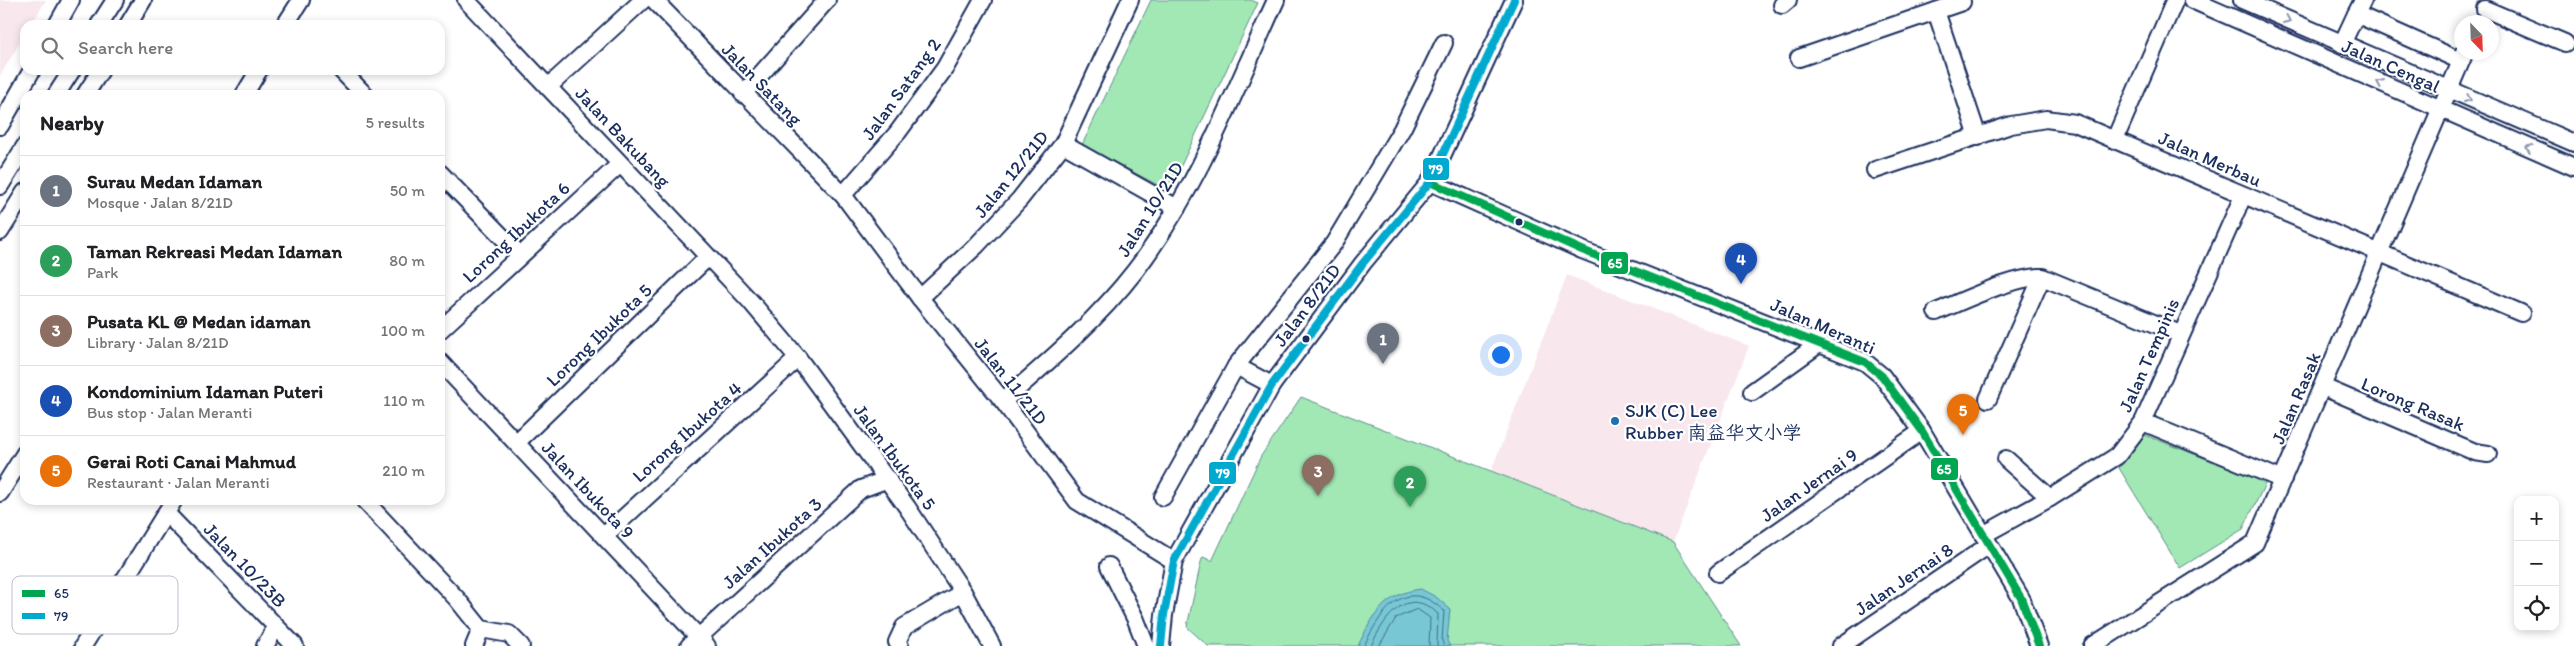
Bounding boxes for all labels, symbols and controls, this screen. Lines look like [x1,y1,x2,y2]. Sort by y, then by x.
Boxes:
one-way arrow [2282,13,2291,24]
north arrow [2454,15,2499,60]
search box [20,20,445,75]
icon: search [38,34,66,62]
street label: Jalan Satang 2 [856,34,946,144]
street label: Jalan Cengal [2338,34,2444,98]
text: Search here [78,36,173,59]
street label: Jalan Satang [717,38,807,130]
one-way arrow [2376,78,2385,89]
street label: Jalan Bakubang [571,82,676,192]
one-way arrow [2463,92,2472,103]
text: Nearby [40,110,104,135]
text: 5 results [365,113,425,132]
street label: Jalan 12/21D [969,126,1053,222]
street label: Jalan Merbau [2155,126,2265,192]
one-way arrow [2525,143,2534,154]
street label: Jalan 10/21D [1112,157,1188,261]
line badge: 79 [1422,157,1450,181]
text: 79 [1428,161,1443,178]
text: Surau Medan Idaman [87,170,262,193]
street label: Lorong Ibukota 6 [458,176,574,288]
text: 1 [52,181,60,200]
text: 50 m [390,181,425,200]
text: Mosque · Jalan 8/21D [87,193,233,212]
unlabelled marker [1514,217,1524,227]
text: Taman Rekreasi Medan Idaman [87,240,342,263]
pin: 4 [1725,243,1757,284]
text: 2 [52,251,60,270]
text: 80 m [389,251,425,270]
line badge: 65 [1600,251,1629,275]
text: 65 [1608,255,1623,272]
street label: Jalan 8/21D [1268,259,1346,351]
text: Park [87,263,118,282]
street label: Lorong Ibukota 5 [541,279,657,391]
street label: Jalan Meranti [1767,293,1879,359]
street label: Jalan Tempinis [2114,295,2184,415]
text: Pusata KL @ Medan idaman [87,310,311,333]
text: 3 [52,321,60,340]
text: 100 m [381,321,425,340]
pin: 1 [1367,323,1399,364]
text: Library · Jalan 8/21D [87,333,229,352]
street label: Jalan 11/21D [970,333,1052,429]
unlabelled marker [1301,334,1311,344]
your location [1488,342,1514,368]
street label: Jalan Rasak [2266,348,2326,448]
street label: Lorong Rasak [2358,372,2468,436]
street label: Lorong Ibukota 4 [627,377,747,487]
text: Kondominium Idaman Puteri [87,380,323,403]
text: 4 [51,391,61,410]
text: 110 m [383,391,425,410]
pin: 5 [1947,394,1979,435]
street label: Jalan Ibukota 5 [849,399,941,515]
place label: SJK (C) Lee Rubber 南益华文小学 [1625,399,1802,444]
text: Bus stop · Jalan Meranti [87,403,252,422]
marker: SJK (C) Lee Rubber 南益华文小学 [1609,415,1621,427]
street label: Jalan Ibukota 9 [537,436,639,544]
street label: Jalan Jernai 9 [1756,443,1862,527]
text: Gerai Roti Canai Mahmud [87,450,296,473]
pin: 3 [1302,455,1334,496]
line badge: 65 [1930,457,1959,481]
text: 5 [52,461,60,480]
text: 210 m [382,461,425,480]
line badge: 79 [1208,461,1237,485]
text: 65 [1937,461,1952,478]
text: 79 [1215,465,1230,482]
pin: 2 [1394,466,1426,507]
text: Restaurant · Jalan Meranti [87,473,270,492]
street label: Jalan Ibukota 3 [718,492,826,594]
map controls [2514,496,2559,631]
button: + [2514,496,2559,541]
street label: Jalan 10/23B [199,518,291,612]
street label: Jalan Jernai 8 [1851,538,1957,620]
button: − [2514,541,2559,586]
legend [12,576,178,634]
text: 65 [54,585,69,602]
button: locate [2514,586,2559,631]
text: 79 [54,608,68,625]

